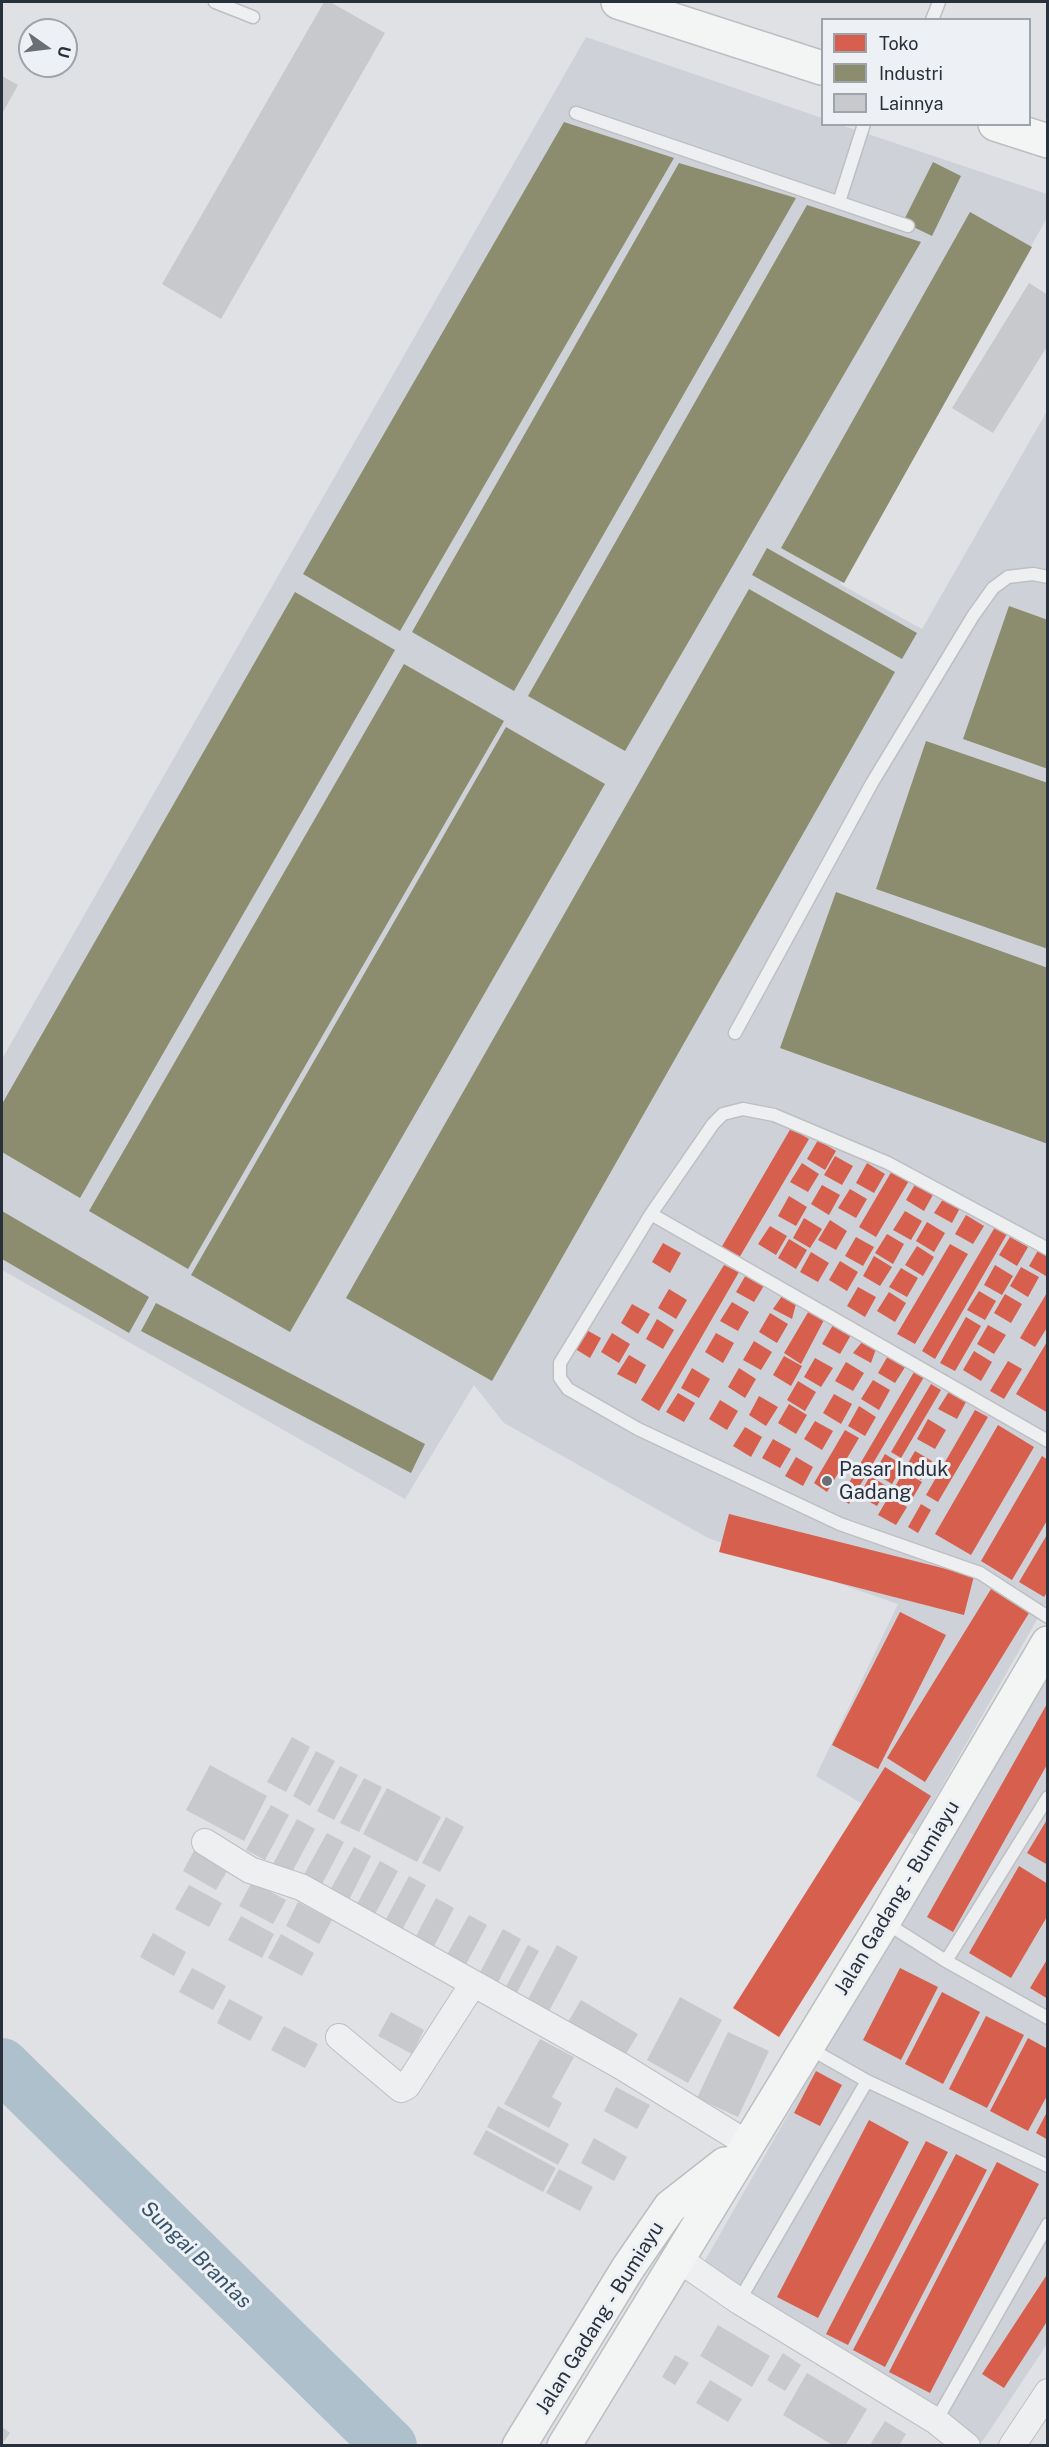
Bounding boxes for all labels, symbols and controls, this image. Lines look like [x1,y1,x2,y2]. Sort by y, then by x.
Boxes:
north arrow [18,18,78,78]
legend [821,18,1031,126]
text: Toko [879,33,918,54]
text: U [53,44,75,60]
text: Industri [879,63,943,84]
text: Lainnya [879,93,943,114]
place label: Pasar Induk Gadang [839,1458,948,1505]
marker: Pasar Induk Gadang [820,1474,834,1488]
street label: Jalan Gadang - Bumiayu [829,1796,965,2000]
water label: Sungai Brantas [136,2196,256,2314]
street label: Jalan Gadang - Bumiayu [531,2217,669,2419]

